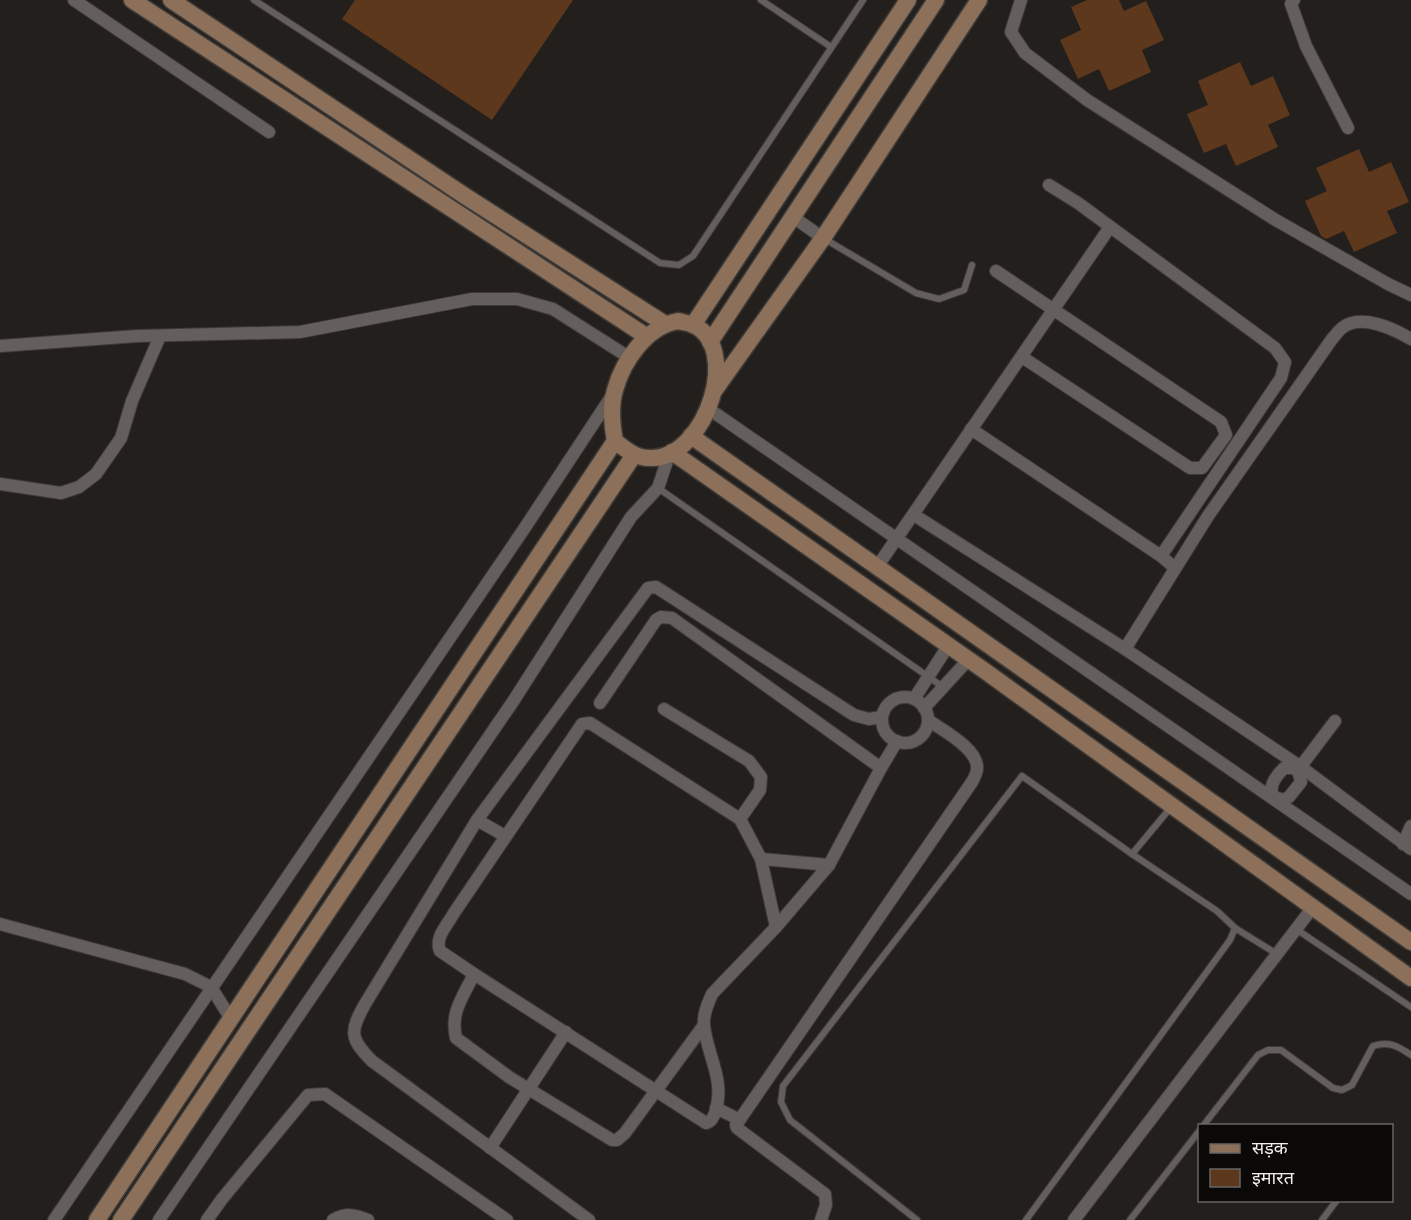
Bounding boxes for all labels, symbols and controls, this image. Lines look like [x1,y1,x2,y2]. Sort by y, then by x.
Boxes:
legend [1198,1124,1393,1202]
text: सड़क [1252,1135,1289,1161]
text: इमारत [1252,1165,1295,1191]

